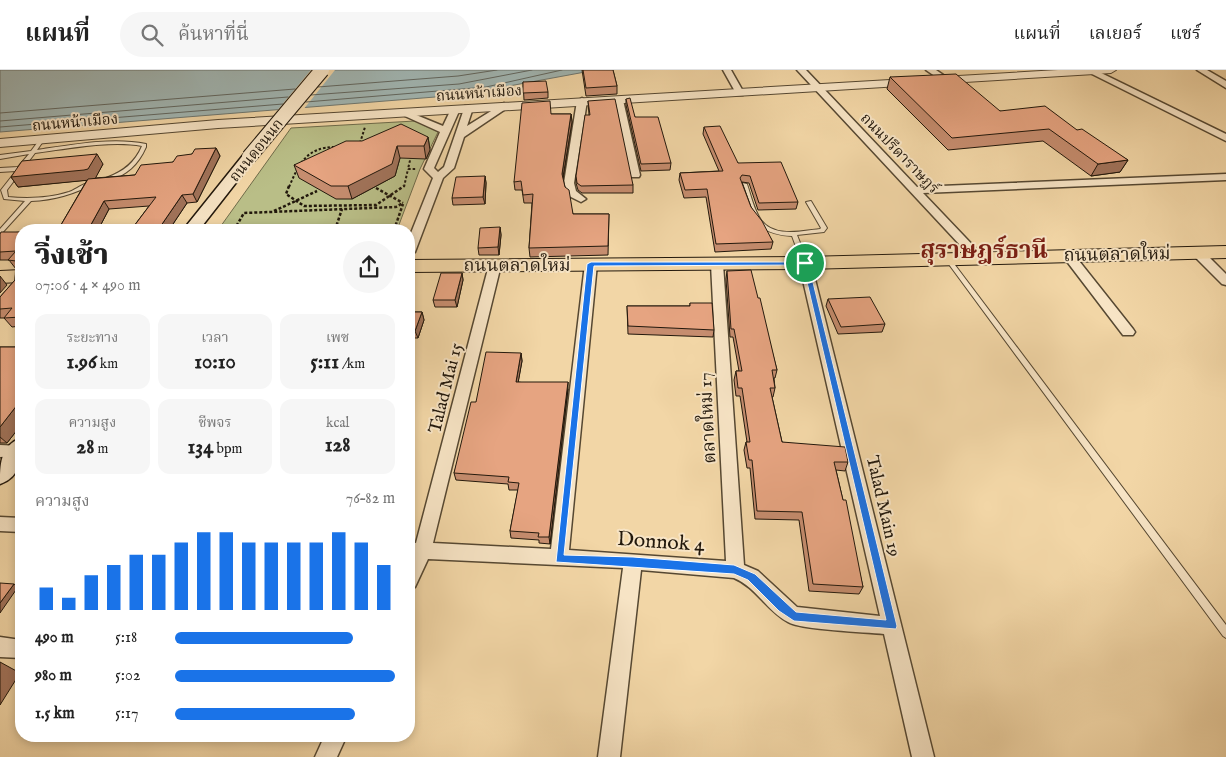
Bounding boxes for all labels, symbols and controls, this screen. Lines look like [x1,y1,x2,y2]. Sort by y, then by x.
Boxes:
search box [120,12,470,57]
text: แผนที่ [25,19,90,50]
icon: search [138,21,166,49]
text: ค้นหาที่นี่ [178,23,249,47]
text: แผนที่ [1013,23,1061,46]
text: เลเยอร์ [1089,23,1142,46]
text: แชร์ [1170,23,1201,46]
street label: ถนนหน้าเมือง [435,81,523,106]
street label: ถนนปรีดาราษฎร์ [856,108,944,198]
street label: ถนนหน้าเมือง [31,109,119,136]
street label: ถนนดอนนก [225,115,288,186]
district label: สุราษฎร์ธานี [920,235,1048,267]
text: วิ่งเช้า [35,239,109,274]
button: share [343,241,395,293]
street label: ถนนตลาดใหม่ [1063,241,1171,268]
pin [784,242,826,284]
icon: arrive [791,249,819,277]
street label: ถนนตลาดใหม่ [464,253,570,278]
text: 07:06 · 4 × 490 m [35,276,141,296]
text: ระยะทาง [66,329,118,347]
text: เวลา [201,329,229,347]
text: เพซ [326,329,349,347]
street label: Talad Mai 15 [424,340,469,436]
text: 1.96 [66,349,97,376]
text: 10:10 [194,349,236,376]
text: 5:11 [310,349,339,376]
text: km [97,355,118,373]
text: /km [339,355,365,373]
street label: ตลาดใหม่ 17 [693,372,722,464]
text: ความสูง [68,414,116,432]
text: ชีพจร [198,414,232,432]
text: kcal [326,414,349,432]
text: 128 [325,432,351,459]
text: 28 [76,434,94,461]
text: 134 [188,434,214,461]
text: m [94,440,108,458]
text: bpm [214,440,242,458]
street label: Talad Main 19 [860,453,905,559]
text: 76–82 m [346,489,395,509]
text: ความสูง [35,492,90,512]
street label: Donnok 4 [616,526,706,559]
text: 490 m [35,628,74,648]
text: 5:18 [115,628,137,648]
text: 980 m [35,666,72,686]
text: 5:02 [115,666,140,686]
text: 1.5 km [35,704,75,724]
text: 5:17 [115,704,138,724]

